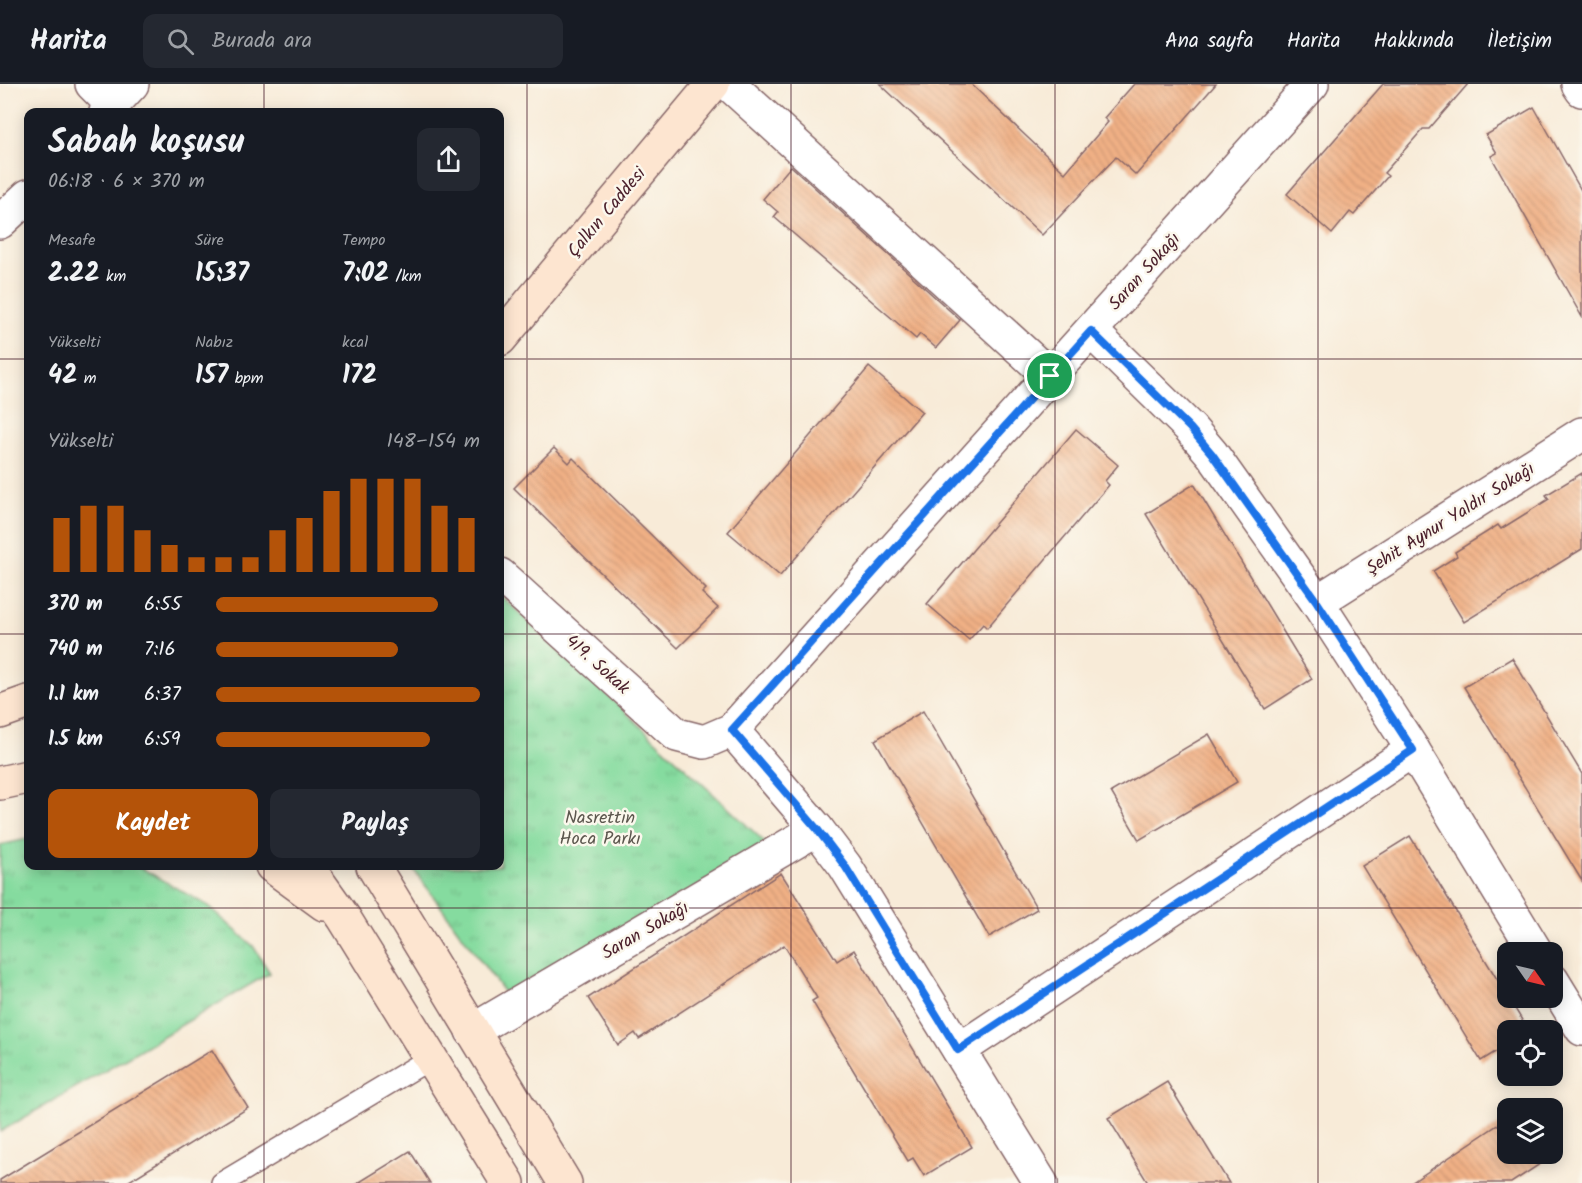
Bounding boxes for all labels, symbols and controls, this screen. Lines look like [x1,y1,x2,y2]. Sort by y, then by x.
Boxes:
search box [143,14,563,68]
text: Harita [30,19,107,64]
text: Burada ara [212,24,312,59]
icon: search [164,25,197,58]
text: Ana sayfa [1165,25,1254,58]
text: Harita [1287,25,1341,58]
text: Hakkında [1374,25,1454,58]
text: İletişim [1487,25,1552,58]
text: Sabah koşusu [48,117,244,170]
button: share [417,128,480,191]
street label: Çalkın Caddesi [560,161,654,265]
text: 06:18 · 6 × 370 m [48,166,205,198]
street label: Saran Sokağı [1102,226,1188,318]
text: Mesafe [48,228,95,253]
text: Süre [195,228,224,253]
text: Tempo [342,228,385,253]
text: 2.22 [48,253,100,295]
text: 15:37 [195,253,249,295]
text: 7:02 [342,253,389,295]
text: km [100,264,126,289]
text: /km [389,264,422,289]
text: Yükselti [48,330,100,355]
text: Nabız [195,330,233,355]
text: kcal [342,330,368,355]
pin [1024,350,1075,401]
text: 42 [48,355,77,397]
text: 157 [195,355,228,397]
text: 172 [342,355,377,397]
icon: arrive [1033,359,1066,392]
text: m [77,366,96,391]
text: bpm [228,366,263,391]
text: Yükselti [48,426,113,458]
text: 148–154 m [386,426,480,458]
street label: Şehit Aynur Yaldır Sokağı [1361,455,1541,583]
text: 370 m [48,589,103,621]
text: 6:55 [144,589,182,621]
street label: 419. Sokak [558,628,636,703]
text: 740 m [48,634,103,666]
text: 7:16 [144,634,176,666]
text: 1.1 km [48,679,99,711]
text: 6:37 [144,679,181,711]
text: 1.5 km [48,724,103,756]
text: 6:59 [144,724,181,756]
button: Kaydet [48,789,258,858]
button: Paylaş [270,789,480,858]
park label: Nasrettin Hoca Parkı [559,804,641,854]
street label: Saran Sokağı [597,894,695,968]
north arrow [1497,942,1563,1008]
map controls [1497,942,1563,1164]
button: locate [1497,1020,1563,1086]
button: layers [1497,1098,1563,1164]

